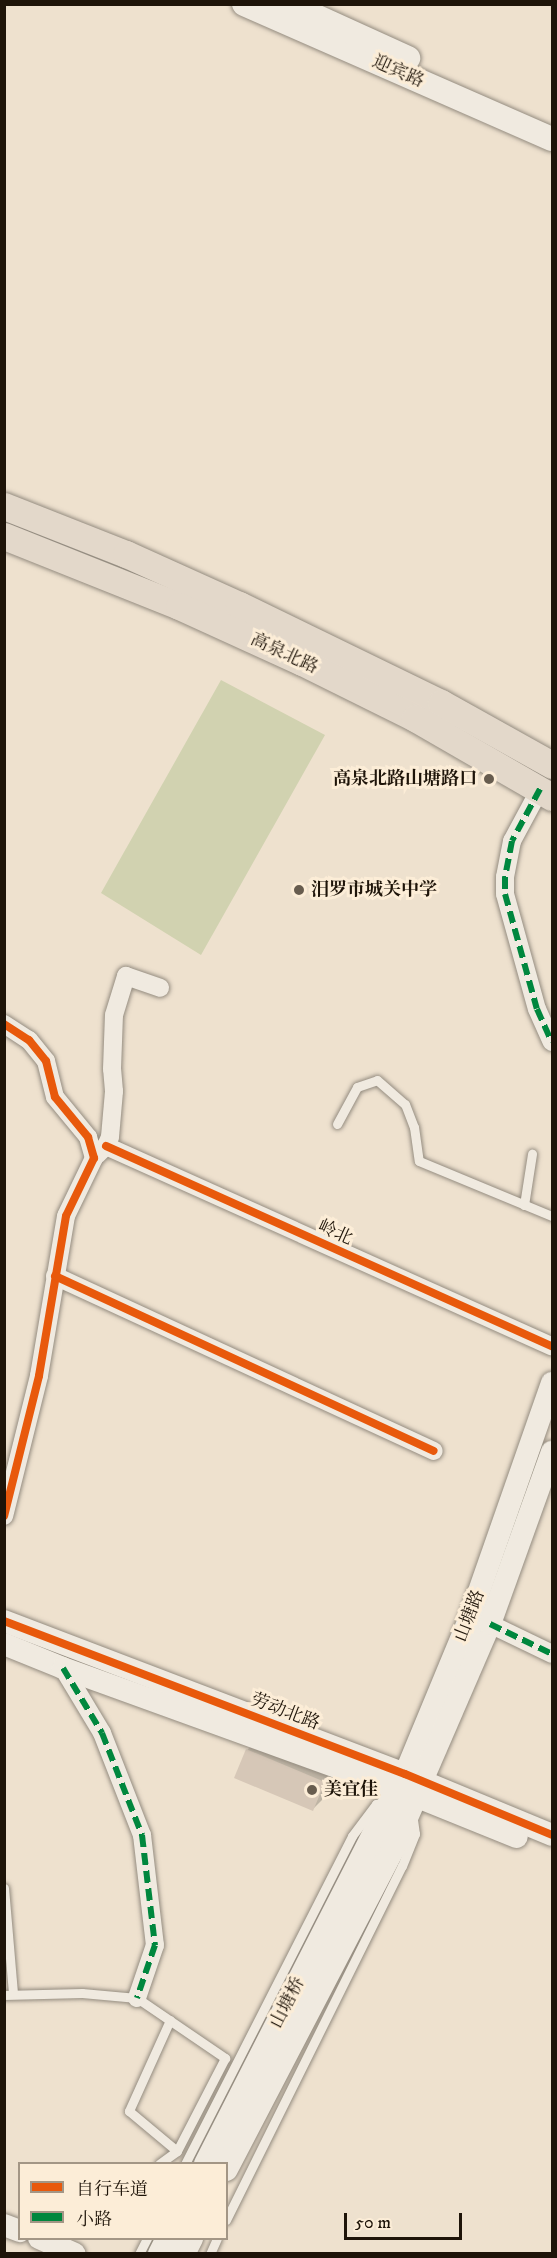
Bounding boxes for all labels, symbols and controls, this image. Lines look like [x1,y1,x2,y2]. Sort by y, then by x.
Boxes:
street label: 迎宾路 [369,51,427,93]
street label: 高泉北路 [247,629,321,679]
place label: 高泉北路山塘路口 [333,768,477,790]
marker: 高泉北路山塘路口 [482,772,496,786]
place label: 汨罗市城关中学 [311,879,437,901]
marker: 汨罗市城关中学 [292,883,306,897]
street label: 岭北 [314,1216,356,1250]
street label: 山塘路 [450,1587,490,1645]
street label: 劳动北路 [248,1689,322,1735]
place label: 美宜佳 [324,1779,378,1801]
marker: 美宜佳 [305,1783,319,1797]
street label: 山塘桥 [266,1974,310,2032]
legend [18,2162,228,2240]
text: 自行车道 [76,2179,148,2201]
scale bar [347,2201,466,2239]
text: 小路 [76,2209,112,2231]
text: 50 m [355,2212,391,2234]

